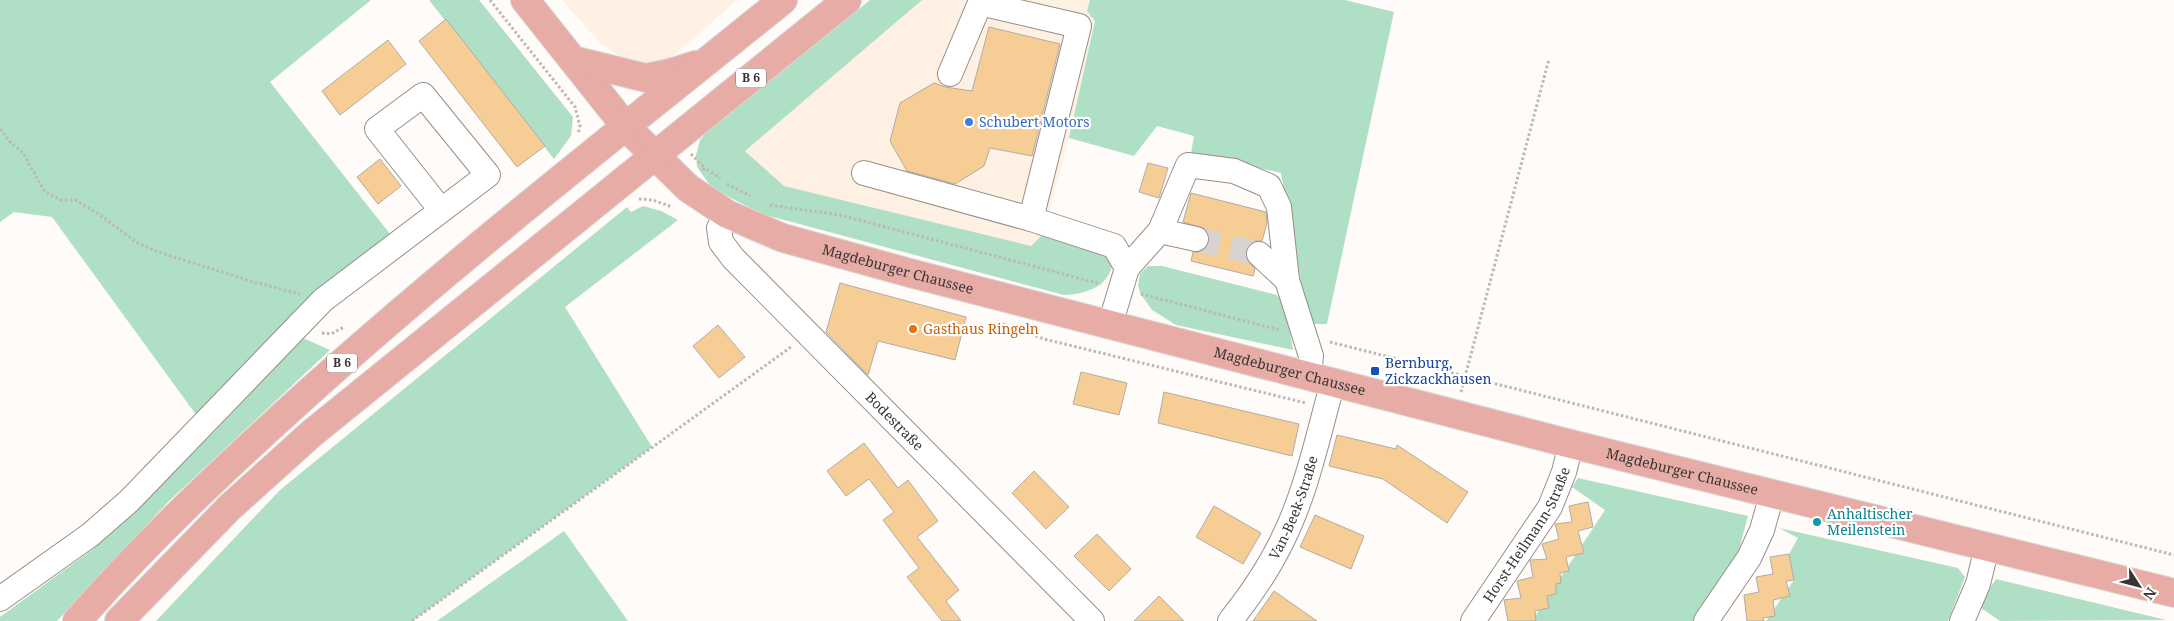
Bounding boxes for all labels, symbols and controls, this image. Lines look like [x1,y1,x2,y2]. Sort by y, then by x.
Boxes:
road number: B 6 [736,68,766,88]
place label: Schubert Motors [979,112,1090,131]
marker: Schubert Motors [963,116,975,128]
street label: Magdeburger Chaussee [820,239,976,298]
place label: Gasthaus Ringeln [923,319,1039,338]
marker: Gasthaus Ringeln [907,323,919,335]
street label: Magdeburger Chaussee [1212,342,1368,399]
road number: B 6 [327,353,357,372]
place label: Bernburg, Zickzackhausen [1385,353,1491,388]
marker: Bernburg, Zickzackhausen [1369,365,1381,377]
street label: Bodestraße [862,388,928,454]
street label: Magdeburger Chaussee [1604,443,1760,499]
street label: Van-Beek-Straße [1264,454,1322,563]
street label: Horst-Heilmann-Straße [1478,465,1574,606]
place label: Anhaltischer Meilenstein [1827,504,1913,539]
marker: Anhaltischer Meilenstein [1811,516,1823,528]
north arrow [2114,561,2164,611]
text: N [2139,584,2161,604]

